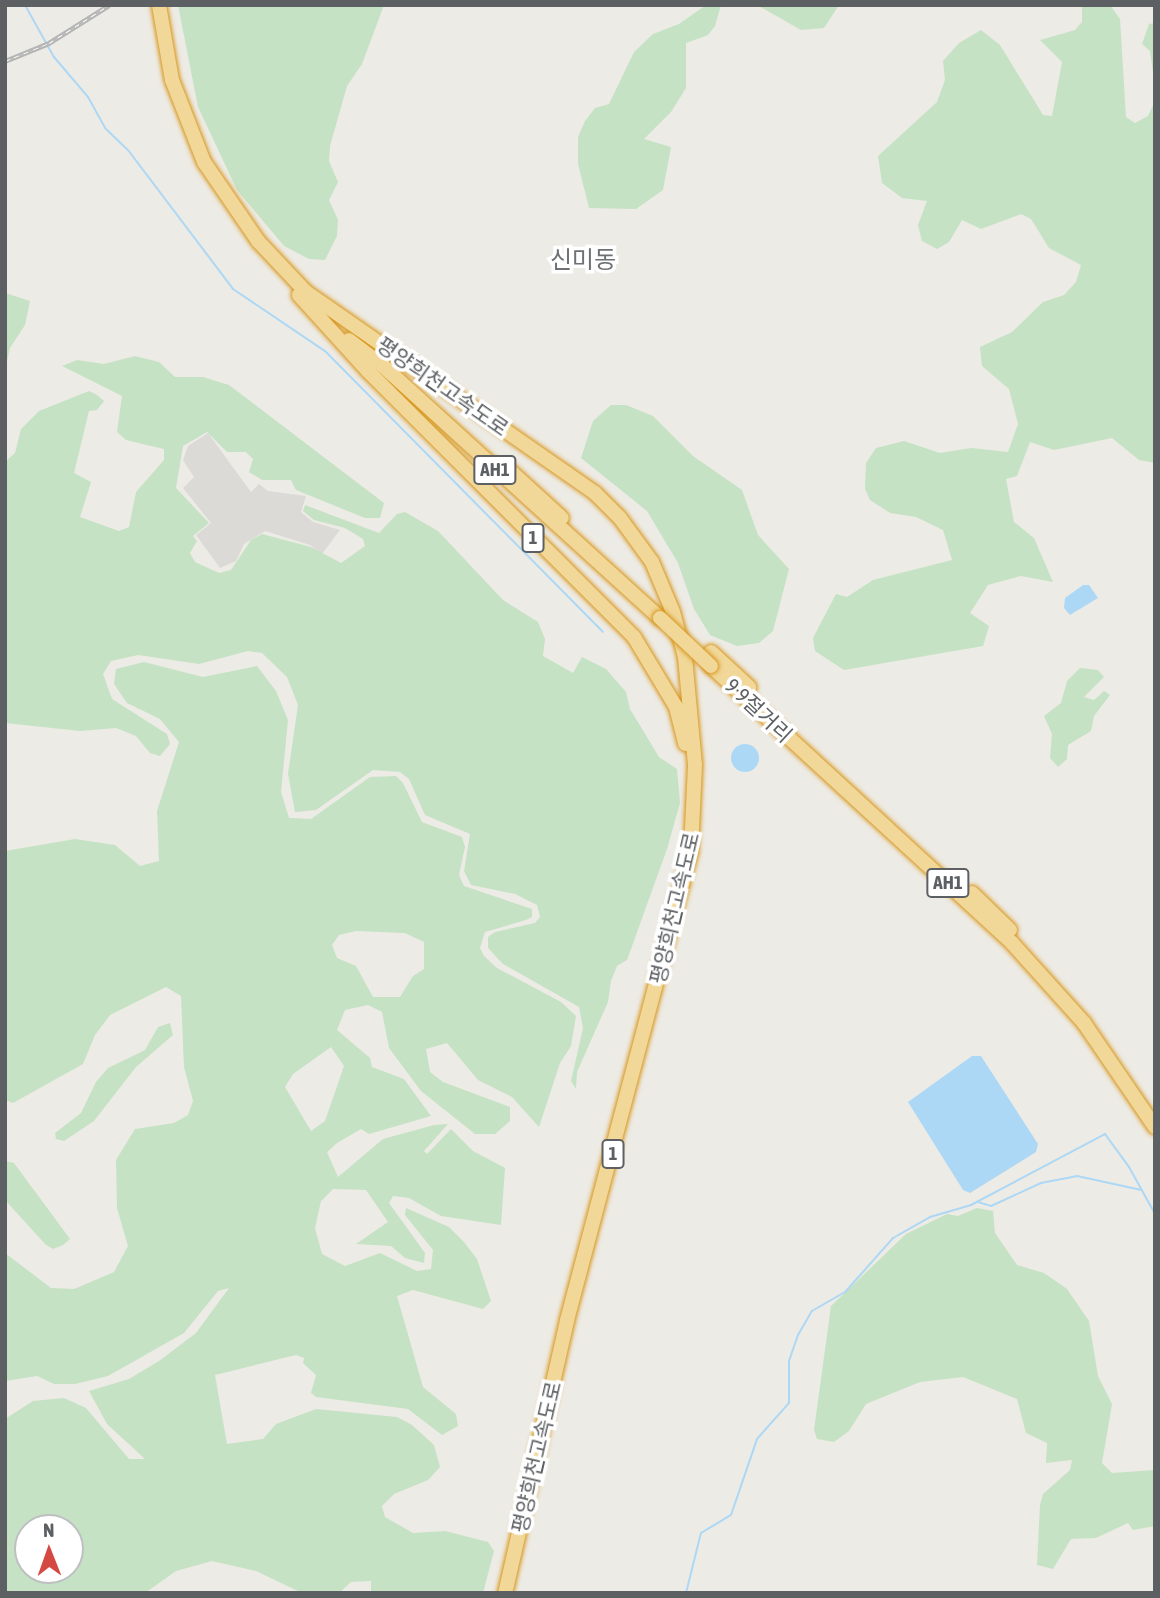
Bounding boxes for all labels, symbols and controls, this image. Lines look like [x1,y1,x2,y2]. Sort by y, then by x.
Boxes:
district label: 신미동 [550,246,616,274]
street label: 평양희천고속도로 [372,331,514,441]
road number: AH1 [472,454,518,485]
road number: 1 [521,523,545,554]
street label: 9·9절거리 [720,673,798,747]
street label: 평양희천고속도로 [644,830,704,986]
road number: AH1 [925,868,971,898]
road number: 1 [601,1138,625,1170]
street label: 평양희천고속도로 [506,1379,566,1535]
north arrow [14,1514,84,1584]
text: N [43,1519,54,1541]

